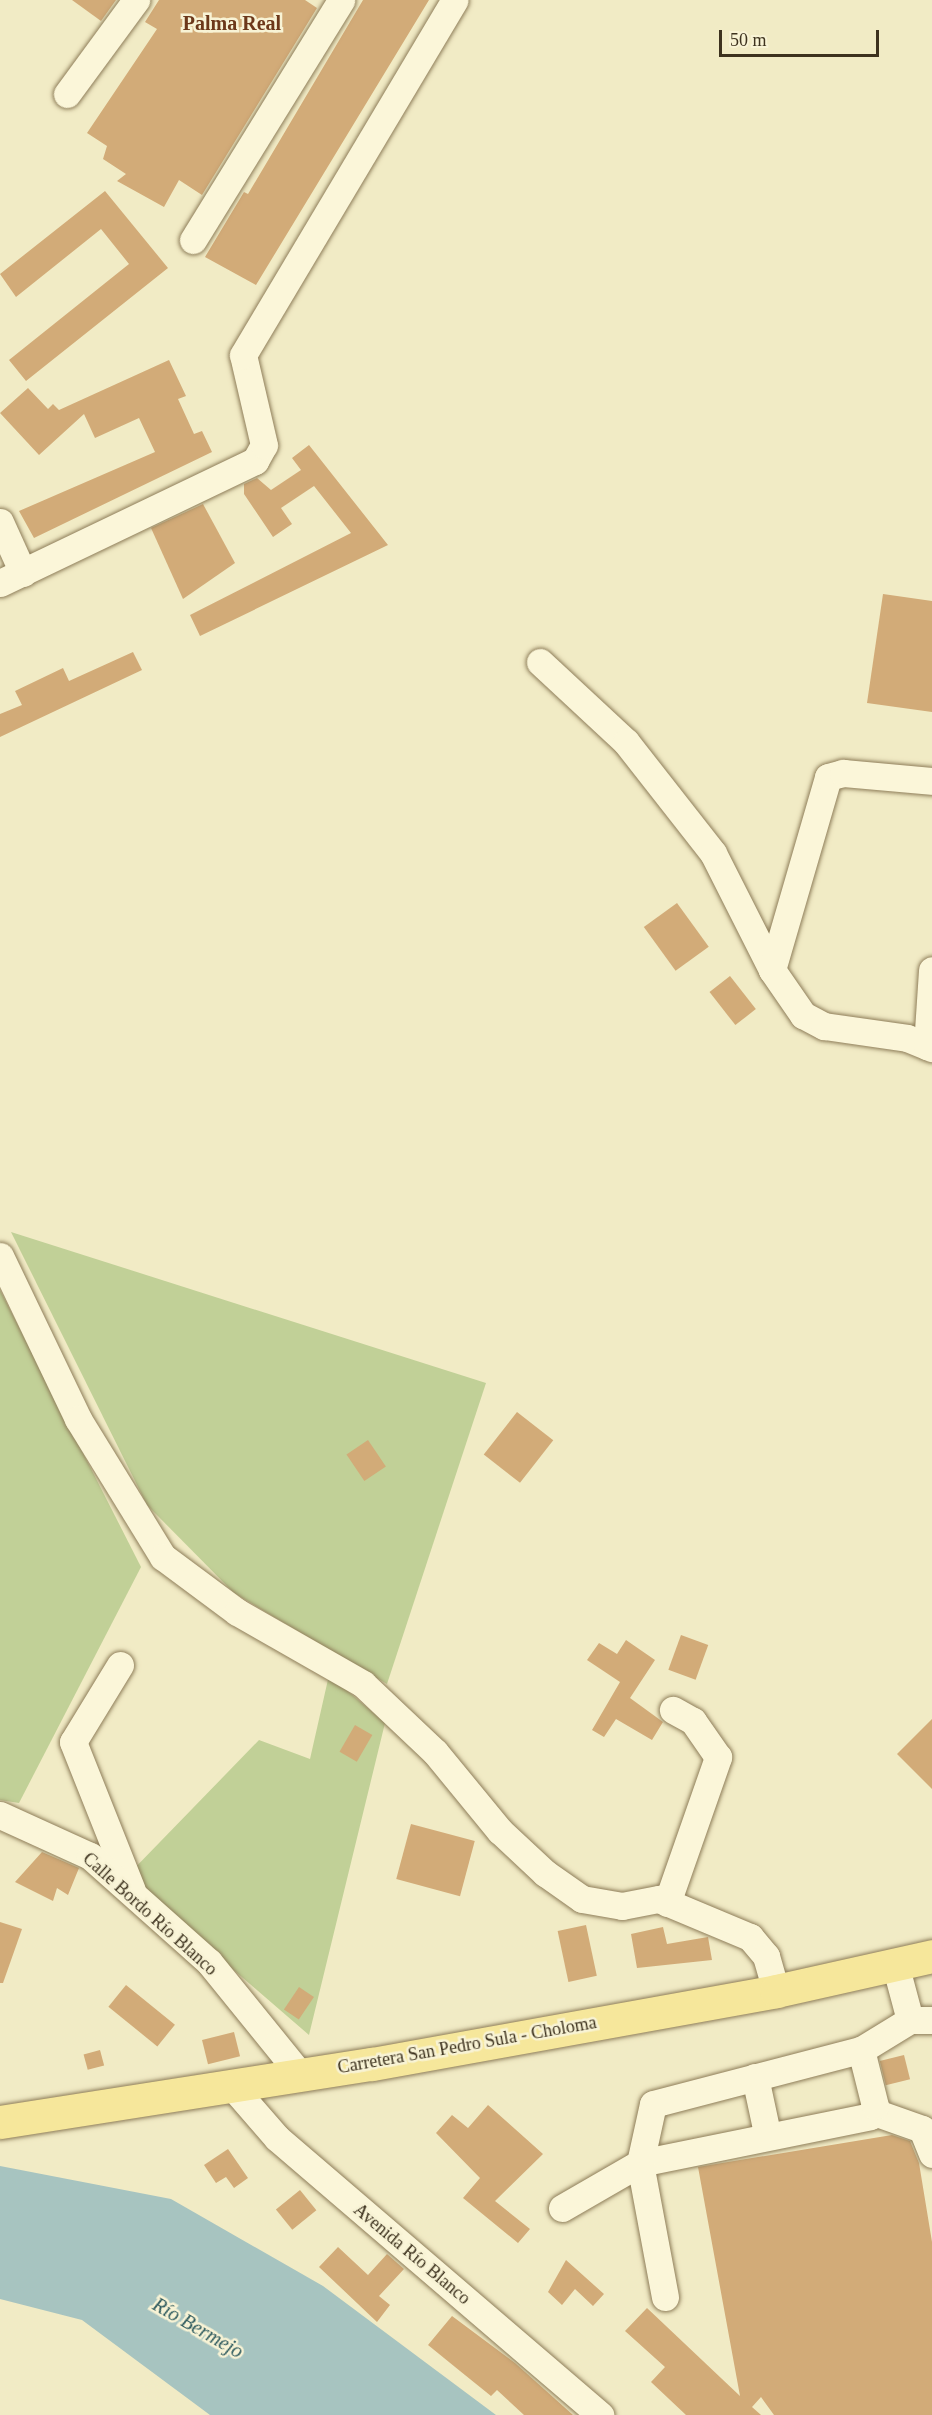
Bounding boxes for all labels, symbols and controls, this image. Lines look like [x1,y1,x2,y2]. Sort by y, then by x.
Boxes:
district label: Palma Real [183,11,281,35]
scale bar [722,18,882,56]
text: 50 m [730,30,767,50]
street label: Calle Bordo Río Blanco [78,1848,222,1980]
street label: Carretera San Pedro Sula - Choloma [336,2012,598,2078]
street label: Avenida Río Blanco [349,2199,475,2309]
water label: Río Bermejo [148,2292,248,2364]

